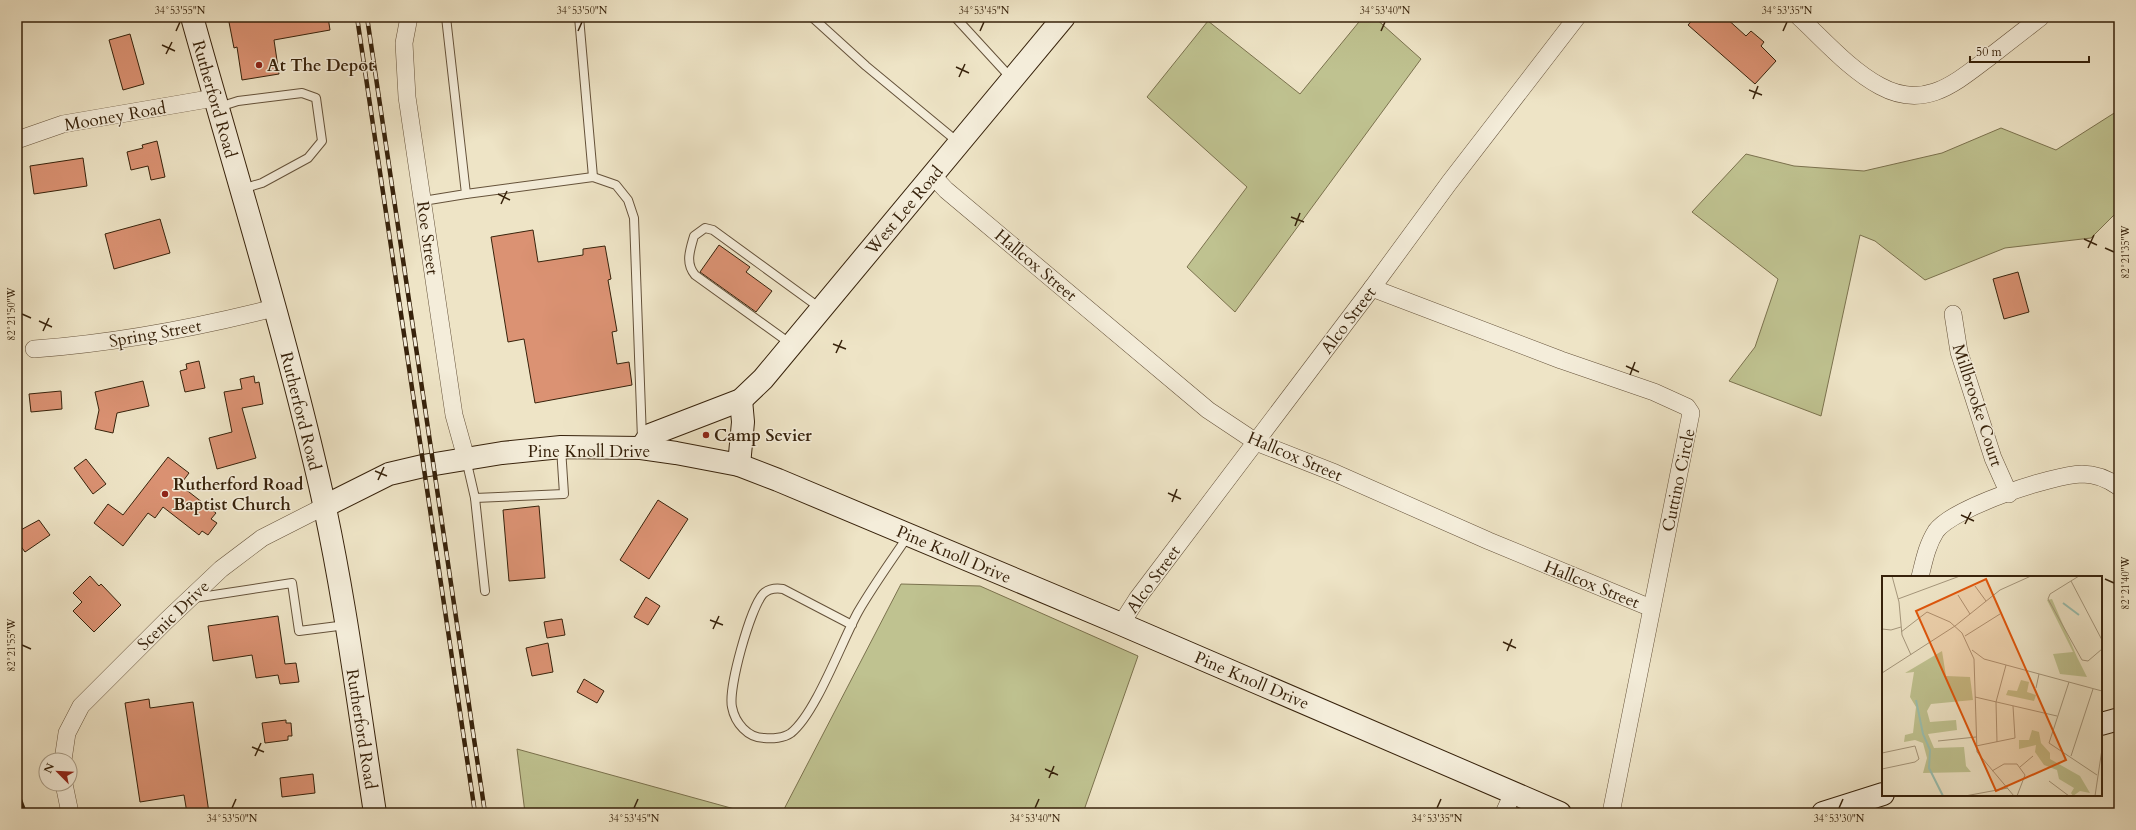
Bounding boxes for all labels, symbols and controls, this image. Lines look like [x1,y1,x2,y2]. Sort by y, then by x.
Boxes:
text: 34°53'55"N [155,4,206,18]
text: 34°53'50"N [557,4,608,18]
text: 34°53'45"N [959,4,1010,18]
text: 34°53'40"N [1360,4,1411,18]
text: 34°53'35"N [1762,4,1813,18]
street label: Rutherford Road [187,38,242,161]
scale bar [1970,38,2089,64]
text: 50 m [1976,44,2003,60]
place label: At The Depot [267,54,374,77]
marker: At The Depot [254,60,264,70]
street label: Mooney Road [63,96,168,137]
street label: West Lee Road [860,161,948,261]
street label: Roe Street [411,200,444,277]
street label: Hallcox Street [990,224,1082,307]
text: 82°21'35"W [2119,224,2133,279]
street label: Alco Street [1315,281,1382,359]
text: 82°21'50"W [5,286,19,341]
street label: Spring Street [107,314,204,353]
street label: Millbrooke Court [1947,341,2008,470]
street label: Rutherford Road [275,349,326,473]
place label: Camp Sevier [714,424,812,447]
street label: Hallcox Street [1244,426,1346,487]
street label: Cuttino Circle [1656,426,1701,534]
marker: Camp Sevier [701,430,711,440]
street label: Pine Knoll Drive [528,440,650,463]
place label: Rutherford Road Baptist Church [173,473,304,516]
marker: Rutherford Road Baptist Church [160,489,170,499]
street label: Pine Knoll Drive [893,520,1015,589]
street label: Alco Street [1121,540,1186,618]
street label: Hallcox Street [1541,555,1644,614]
text: 82°21'40"W [2119,555,2133,610]
street label: Scenic Drive [132,575,214,656]
inset map [1882,576,2102,796]
text: 82°21'55"W [5,617,19,672]
street label: Pine Knoll Drive [1191,646,1313,715]
street label: Rutherford Road [341,667,382,791]
north arrow [38,752,78,792]
text: N [41,760,58,776]
text: 34°53'50"N [207,812,258,826]
text: 34°53'45"N [609,812,660,826]
text: 34°53'40"N [1010,812,1061,826]
text: 34°53'35"N [1412,812,1463,826]
text: 34°53'30"N [1814,812,1865,826]

